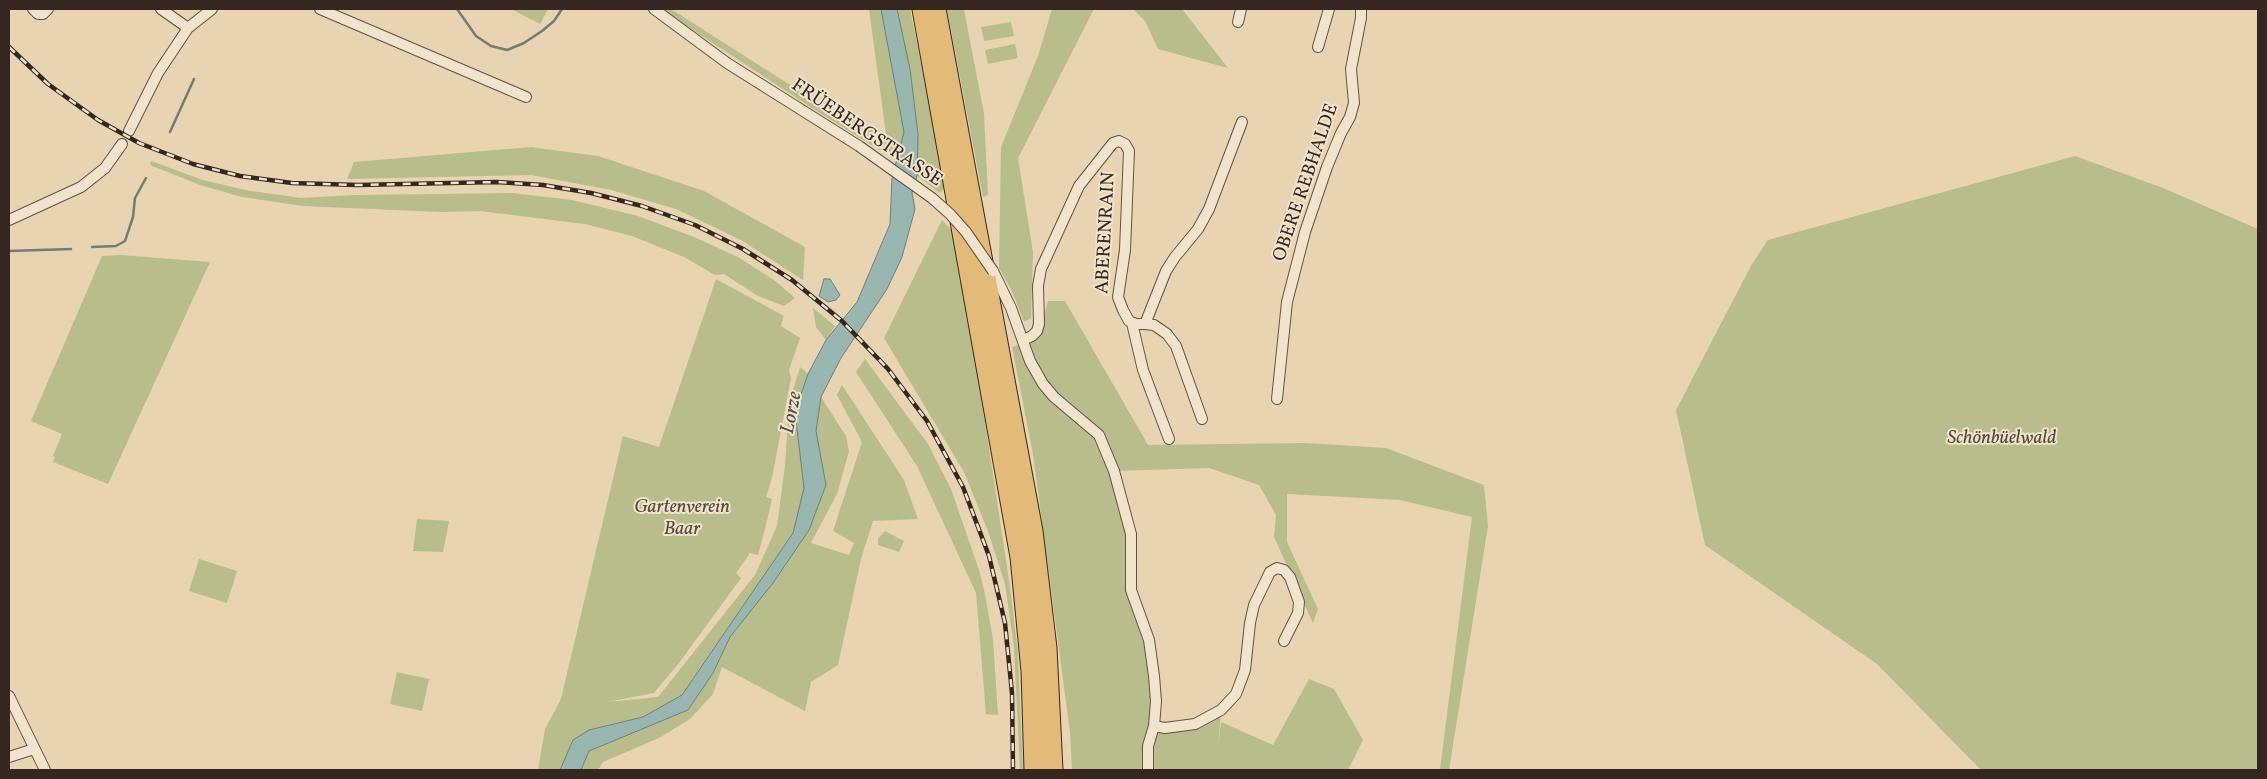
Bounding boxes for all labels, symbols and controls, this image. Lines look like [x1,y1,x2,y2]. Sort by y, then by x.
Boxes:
street label: FRÜEBERGSTRASSE [786,75,946,193]
street label: OBERE REBHALDE [1269,101,1345,265]
street label: ABERENRAIN [1092,171,1122,295]
water label: Lorze [777,390,809,436]
park label: Schönbüelwald [1947,429,2057,451]
park label: Gartenverein Baar [634,498,730,542]

